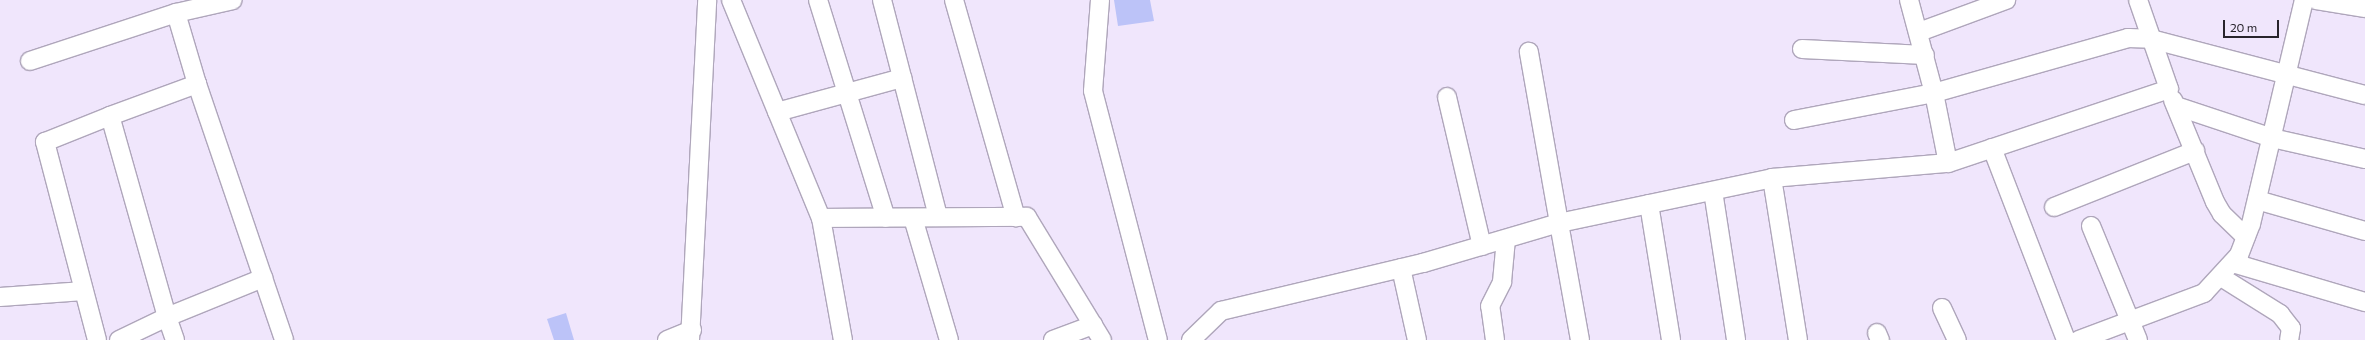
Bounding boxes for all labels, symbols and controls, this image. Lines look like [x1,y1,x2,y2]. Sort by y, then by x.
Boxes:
scale bar [2225,12,2281,38]
text: 20 m [2230,20,2257,34]

